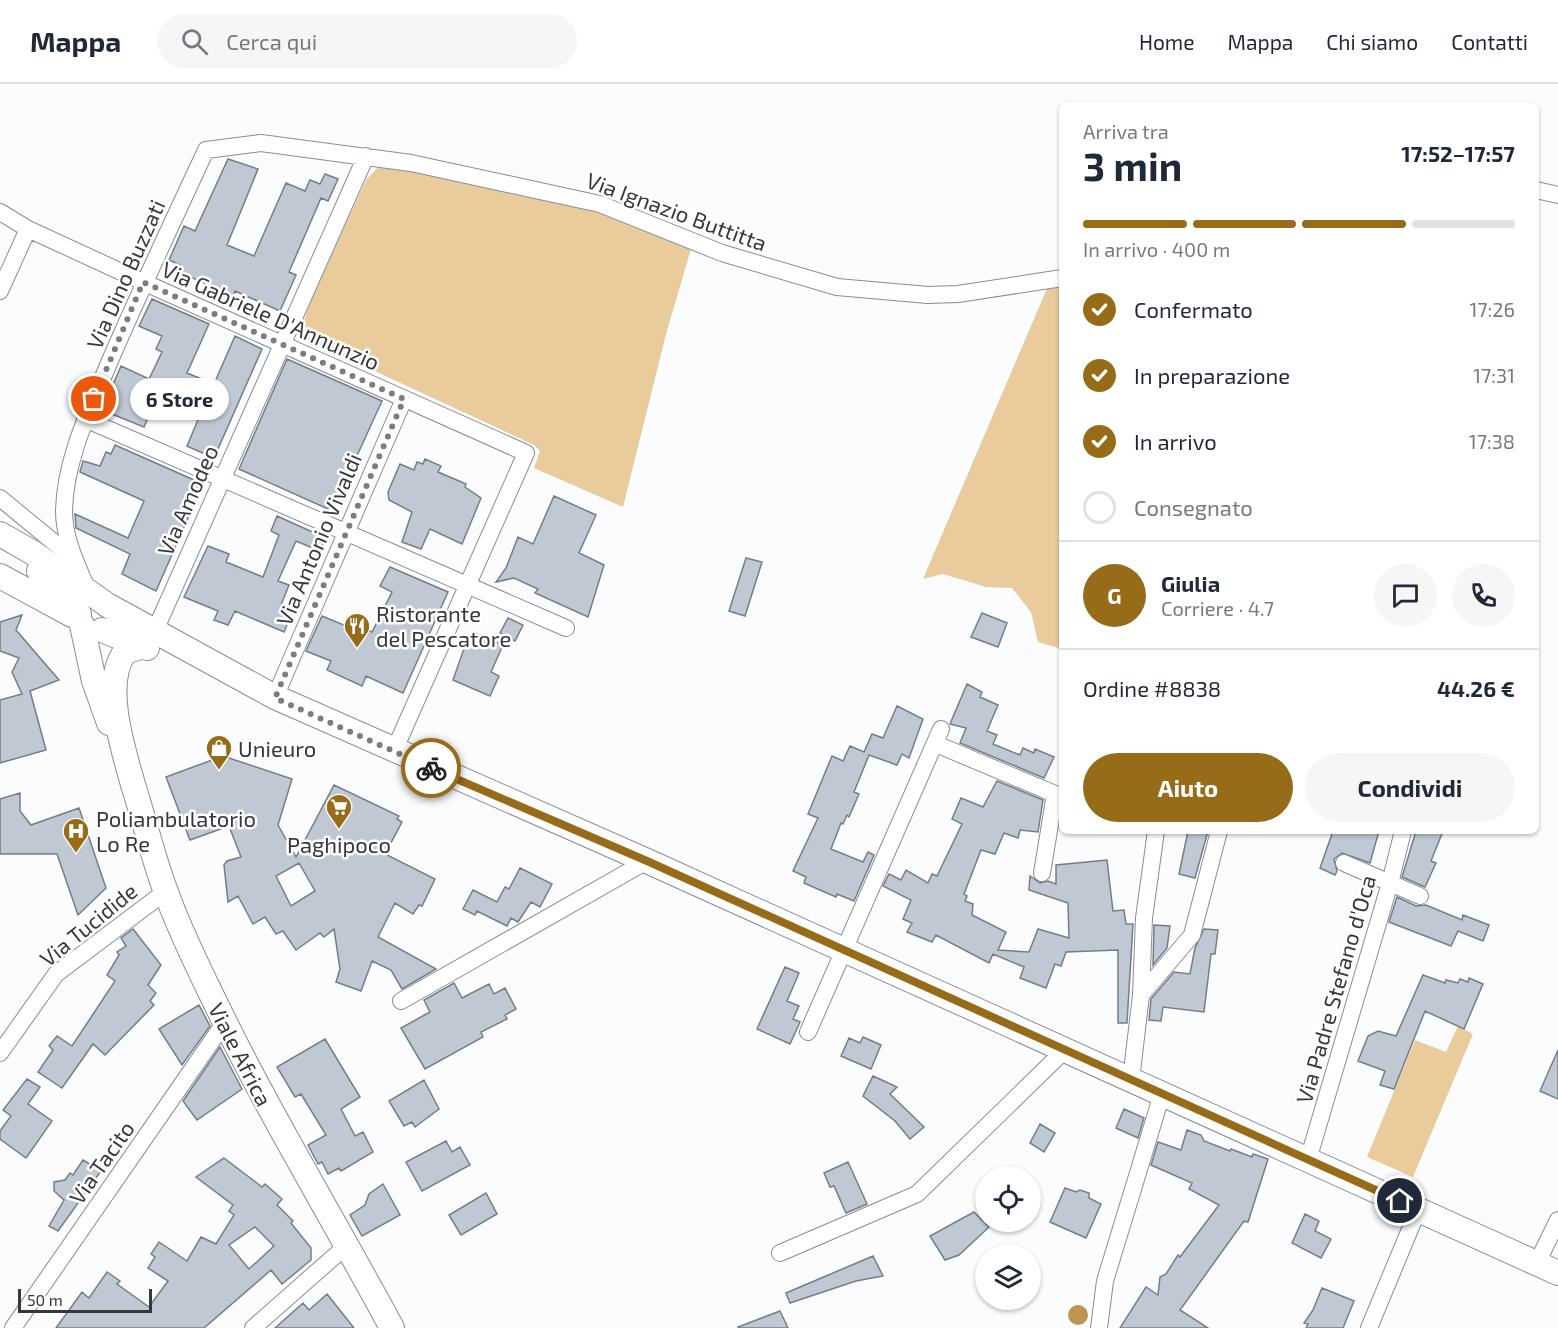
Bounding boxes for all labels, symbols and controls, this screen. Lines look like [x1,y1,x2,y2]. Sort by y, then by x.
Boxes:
search box [157,14,577,68]
text: Mappa [30,24,121,58]
icon: search [178,25,211,58]
text: Cerca qui [226,28,317,54]
text: Home [1139,29,1195,54]
text: Mappa [1228,29,1293,54]
text: Chi siamo [1326,29,1418,54]
text: Contatti [1451,29,1528,54]
text: Arriva tra [1083,119,1169,143]
text: 17:52–17:57 [1401,140,1515,166]
text: 3 min [1083,142,1182,189]
street label: Via Ignazio Buttitta [583,166,771,256]
street label: Via Dino Buzzati [80,195,170,353]
text: In arrivo · 400 m [1083,237,1230,261]
street label: Via Gabriele D'Annunzio [158,255,384,375]
icon: check [1083,293,1116,326]
text: Confermato [1134,296,1253,322]
text: 17:26 [1469,297,1515,321]
icon: check [1083,359,1116,392]
text: In preparazione [1134,362,1290,388]
text: 17:31 [1473,363,1515,387]
pin [68,373,119,424]
callout: 6 Store [130,378,229,420]
icon: bag [77,382,110,415]
text: 6 Store [146,387,213,411]
icon: check [1083,425,1116,458]
text: In arrivo [1134,428,1217,454]
text: 17:38 [1469,429,1515,453]
street label: Via Amodeo [151,441,223,559]
street label: Via Antonio Vivaldi [270,449,366,629]
text: Consegnato [1134,494,1253,520]
button: chat [1374,564,1437,627]
button: phone [1452,564,1515,627]
text: Giulia [1161,570,1220,596]
text: G [1107,582,1122,608]
text: Corriere · 4.7 [1161,596,1274,620]
place label: Ristorante del Pescatore [376,600,511,651]
restaurant icon: Ristorante del Pescatore [342,611,372,649]
text: Ordine #8838 [1083,675,1221,701]
text: 44.26 € [1437,675,1515,701]
shop icon: Unieuro [204,733,234,771]
place label: Unieuro [238,735,316,761]
courier [401,738,461,798]
icon: bike [415,752,448,785]
button: Aiuto [1083,753,1293,822]
button: Condividi [1305,753,1515,822]
supermarket icon: Paghipoco [324,792,354,830]
place label: Poliambulatorio Lo Re [96,805,256,856]
hospital icon: Poliambulatorio Lo Re [61,816,91,854]
place label: Paghipoco [287,831,391,857]
street label: Via Padre Stefano d'Oca [1290,872,1380,1106]
street label: Via Tucidide [34,877,142,971]
street label: Viale Africa [204,998,278,1110]
street label: Via Tacito [63,1116,139,1208]
map controls [975,1166,1041,1310]
button: locate [975,1166,1041,1232]
pin [1374,1175,1425,1226]
icon: home [1383,1184,1416,1217]
button: layers [975,1244,1041,1310]
scale bar [18,1286,152,1314]
text: 50 m [27,1290,63,1309]

